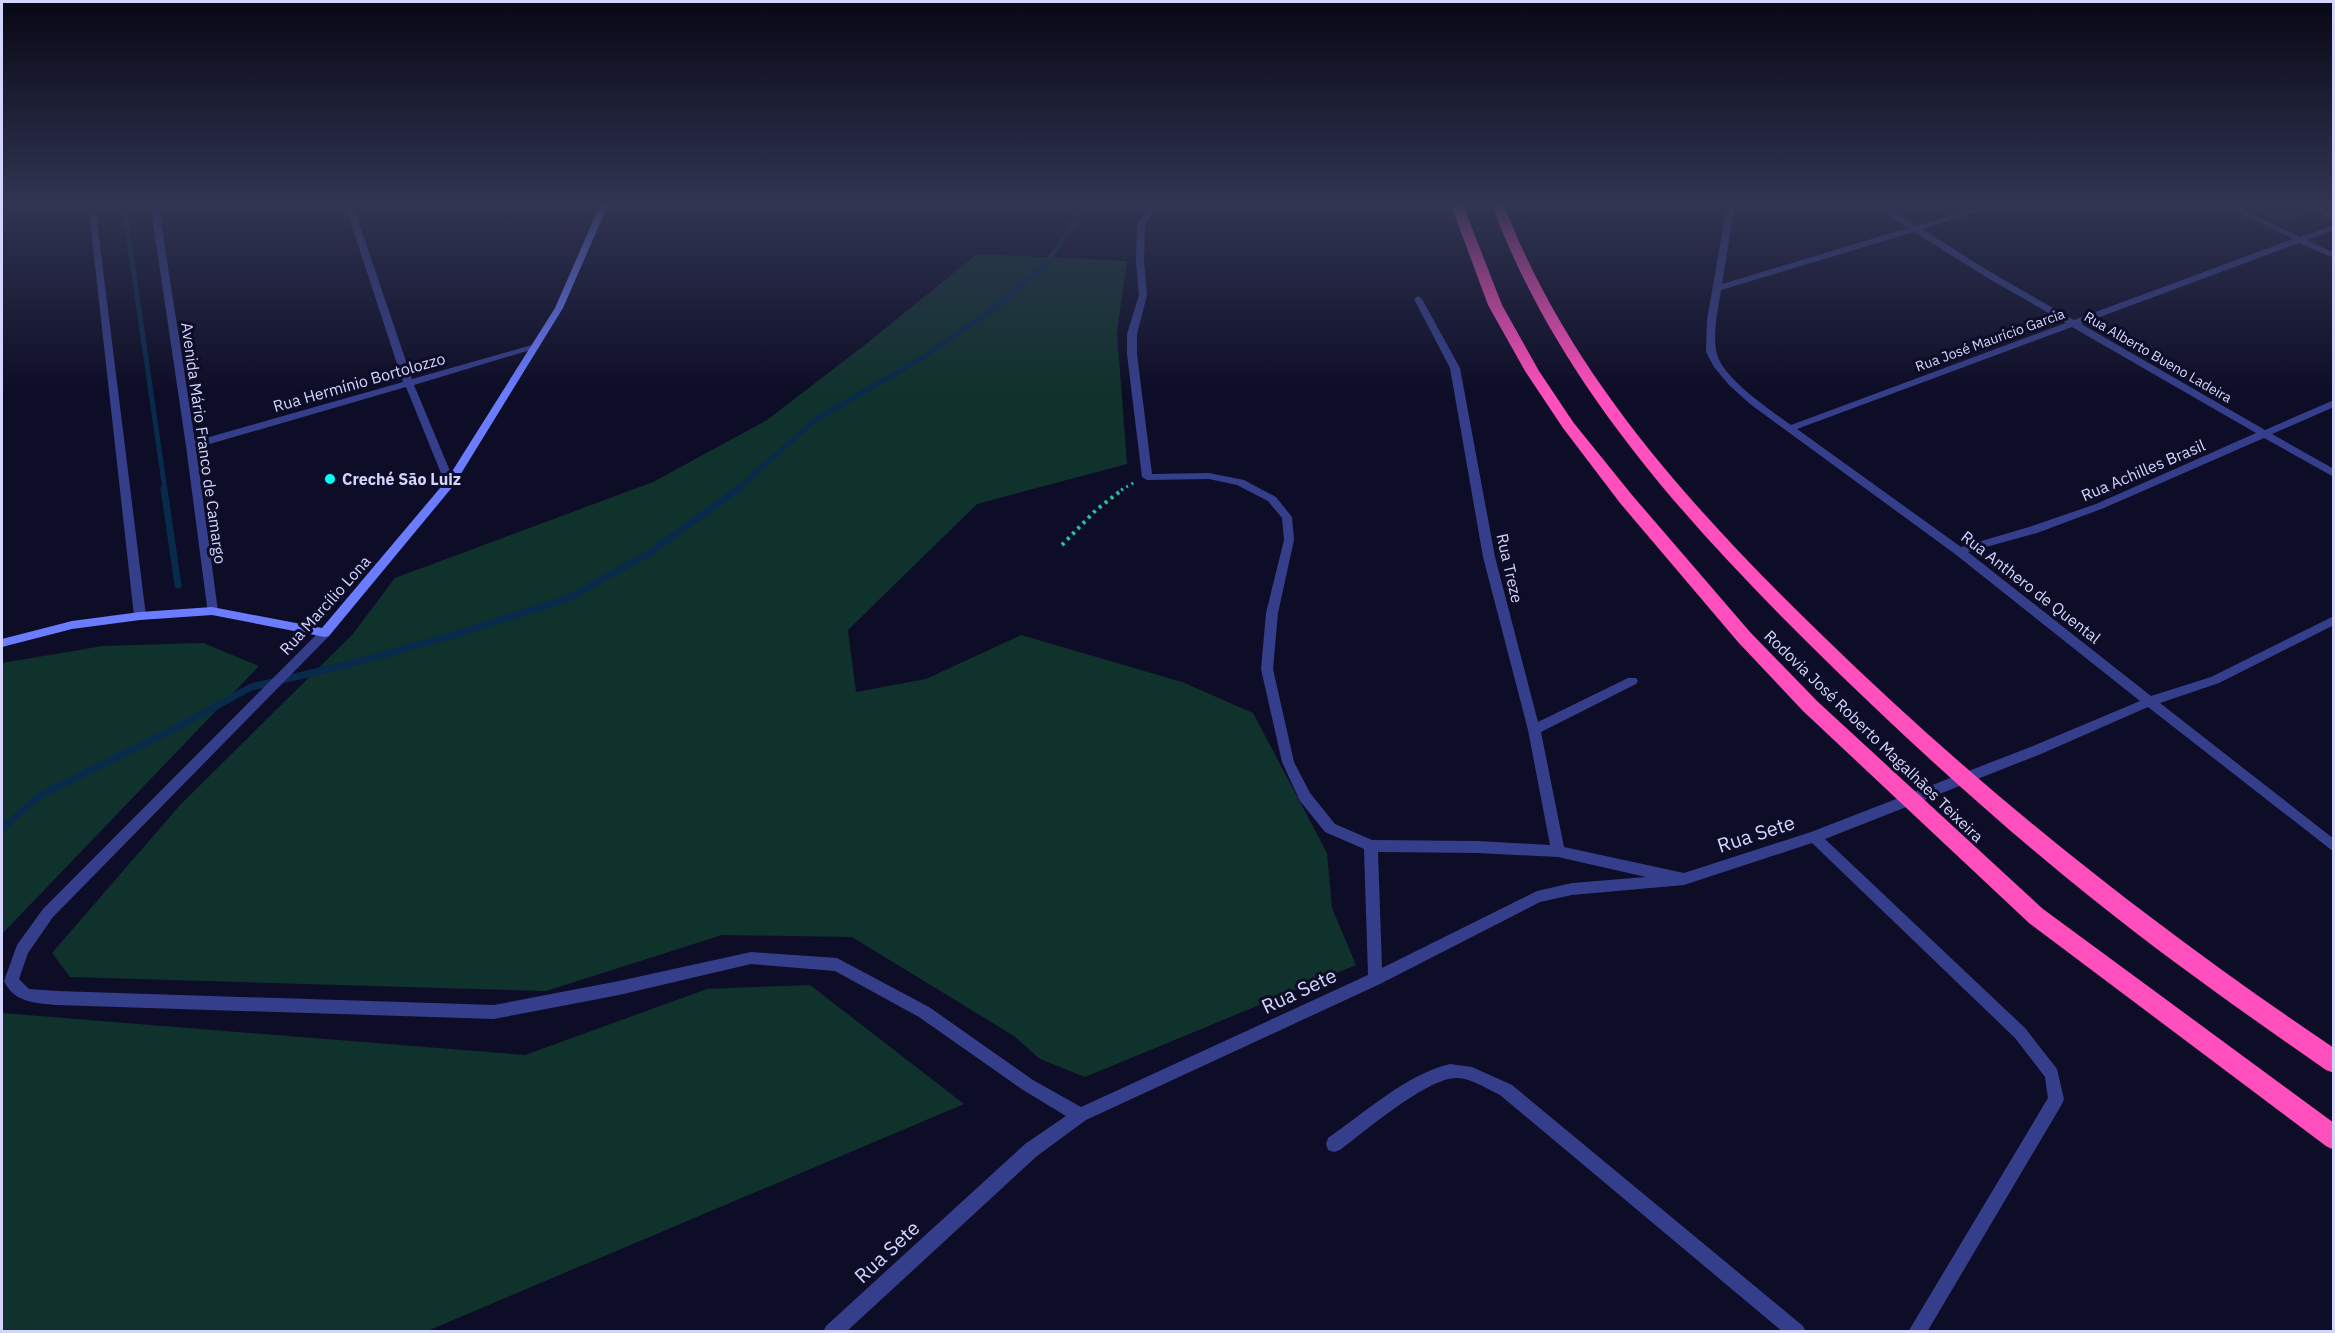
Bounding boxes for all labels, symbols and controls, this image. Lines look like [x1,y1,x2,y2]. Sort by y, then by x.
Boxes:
street label: Rua José Maurício Garcia [1913,304,2068,375]
street label: Rua Alberto Bueno Ladeira [2081,307,2236,407]
street label: Avenida Mário Franco de Camargo [177,321,231,565]
street label: Rua Hermínio Bortolozzo [271,348,447,416]
street label: Rua Achilles Brasil [2078,435,2208,505]
place label: Creché São Luiz [342,469,461,489]
marker: Creché São Luiz [323,472,337,486]
street label: Rua Anthero de Quental [1957,526,2105,648]
street label: Rua Treze [1492,531,1528,605]
street label: Rua Marcílio Lona [275,551,375,659]
street label: Rodovia José Roberto Magalhães Teixeira [1760,626,1988,847]
street label: Rua Sete [1714,808,1798,859]
street label: Rua Sete [1257,961,1341,1020]
street label: Rua Sete [848,1214,925,1289]

